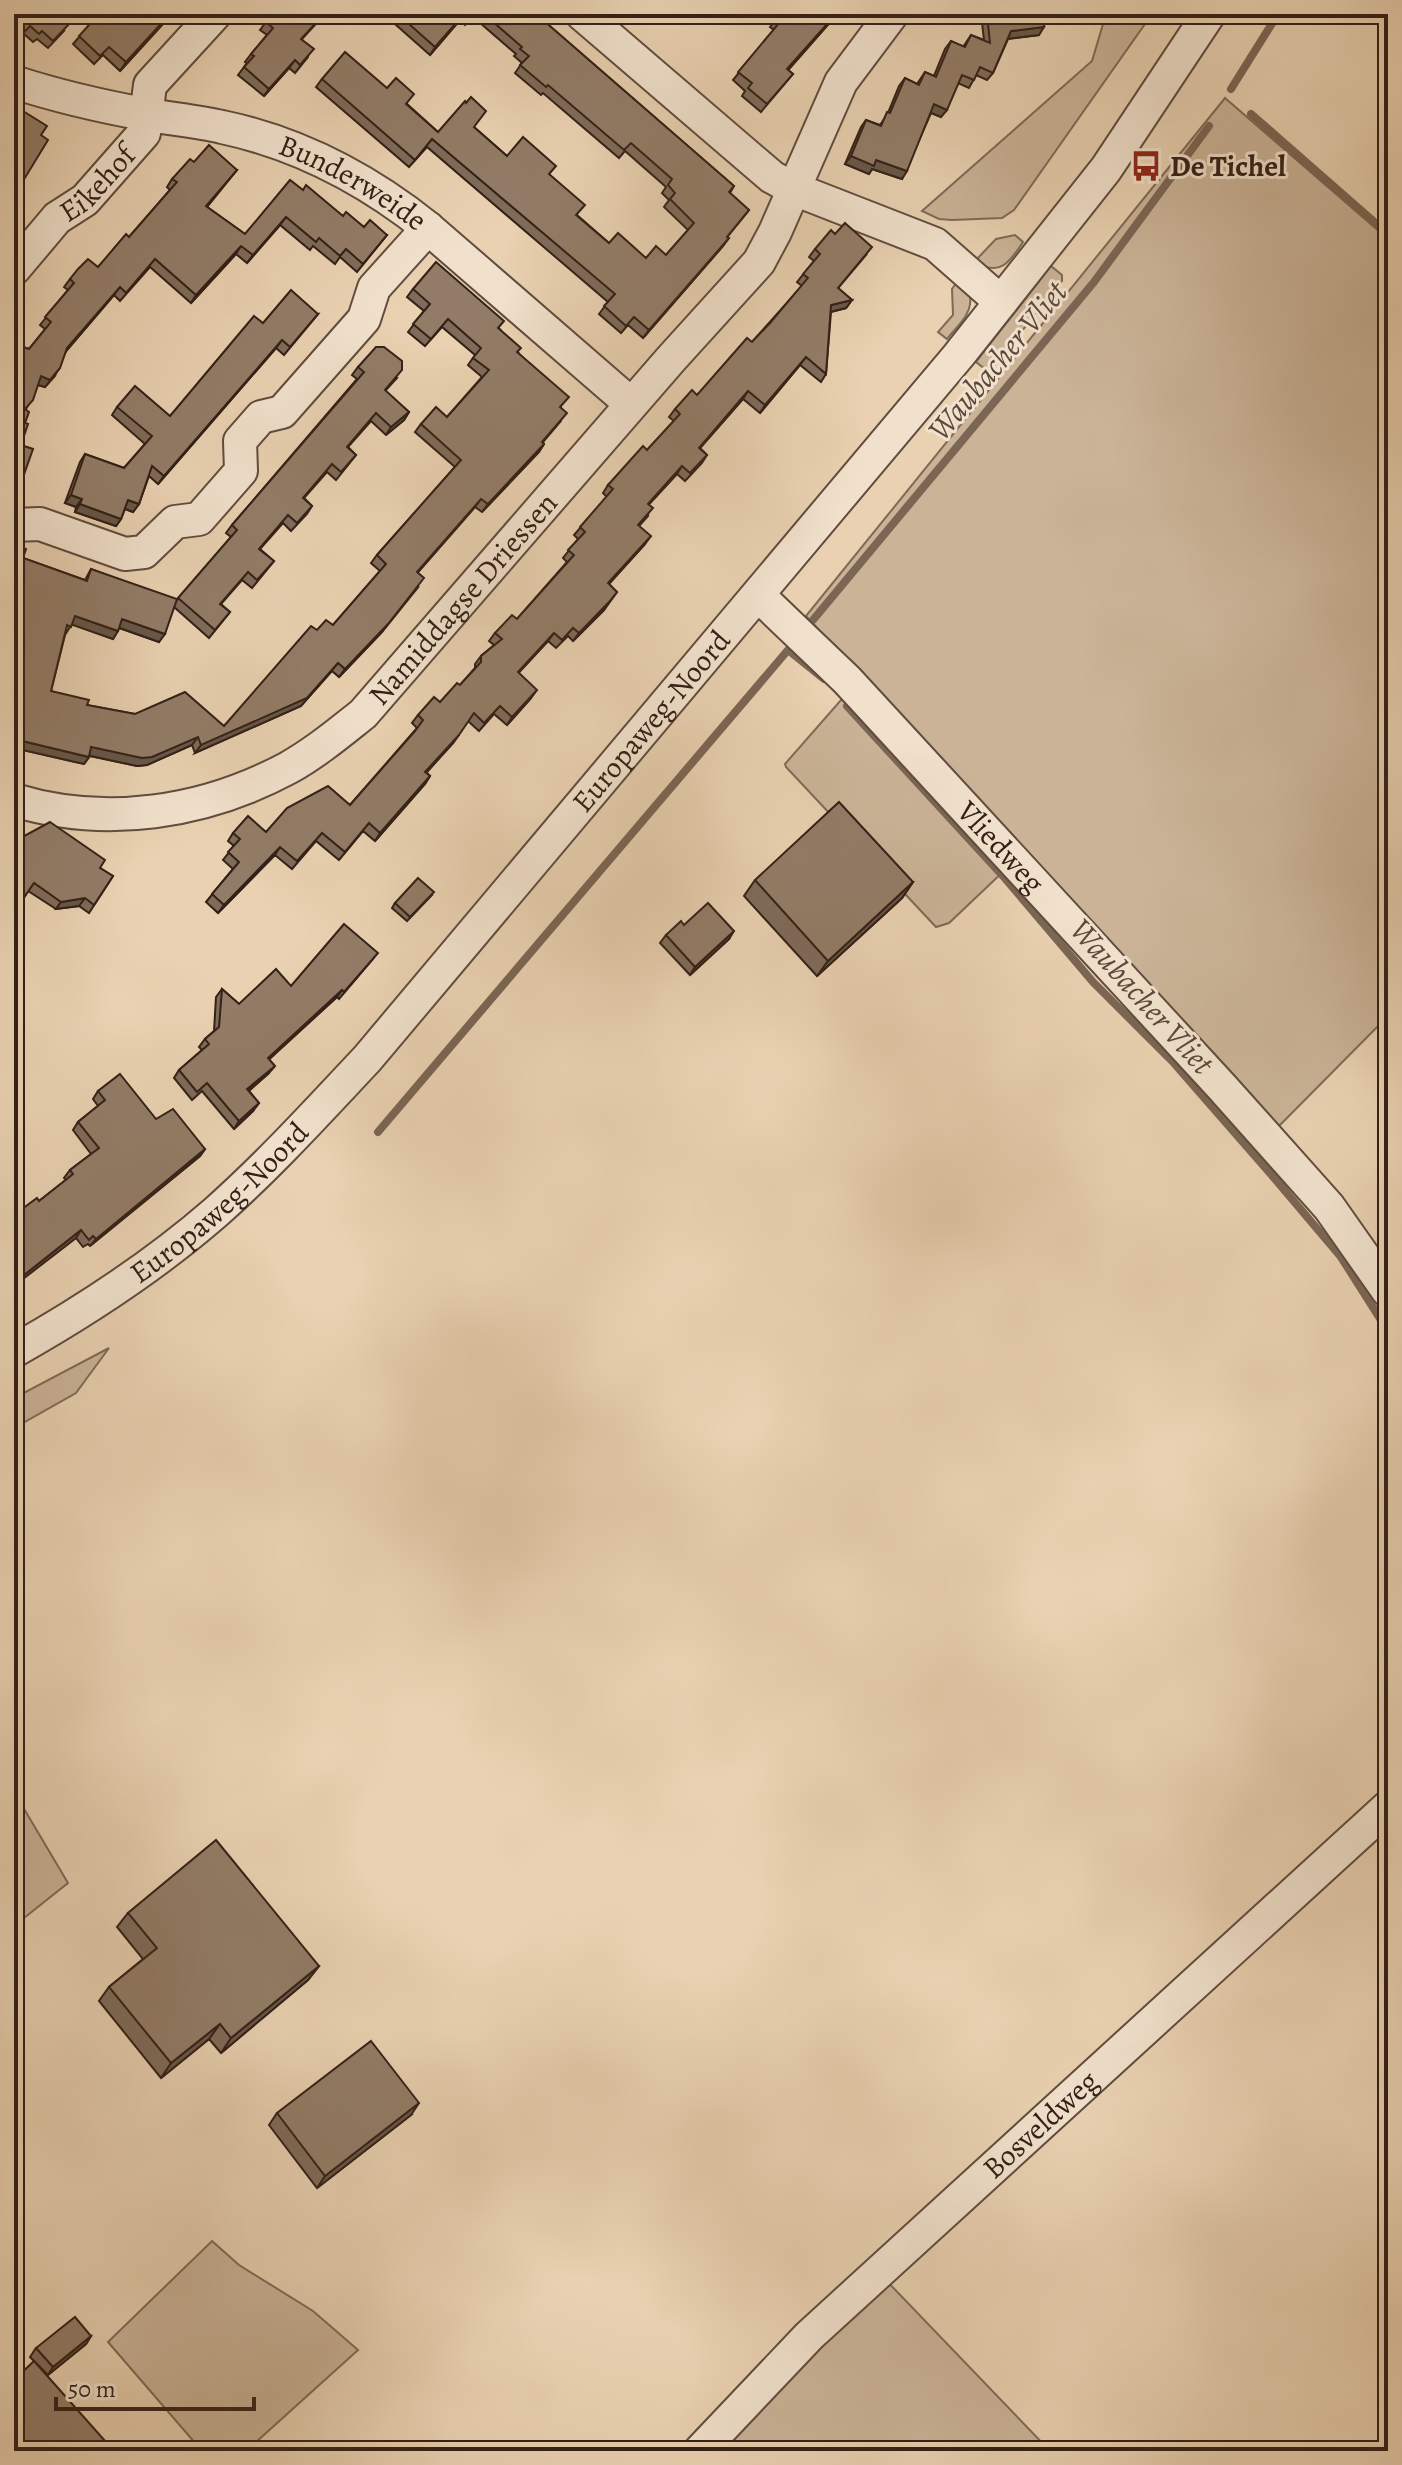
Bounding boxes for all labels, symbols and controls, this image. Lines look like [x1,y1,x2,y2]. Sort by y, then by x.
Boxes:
street label: Bunderweide [273,125,435,240]
street label: Eikehof [51,133,147,231]
place label: De Tichel [1170,146,1286,186]
bus stop icon: De Tichel [1129,149,1163,183]
water label: Waubacher Vliet [917,270,1078,450]
street label: Namiddagse Driessen [359,484,566,714]
street label: Europaweg-Noord [563,621,740,821]
street label: Vliedweg [947,791,1053,902]
water label: Waubacher Vliet [1060,908,1225,1085]
street label: Europaweg-Noord [122,1113,318,1293]
street label: Bosveldweg [974,2061,1107,2188]
scale bar [56,2361,254,2411]
text: 50 m [68,2373,116,2405]

